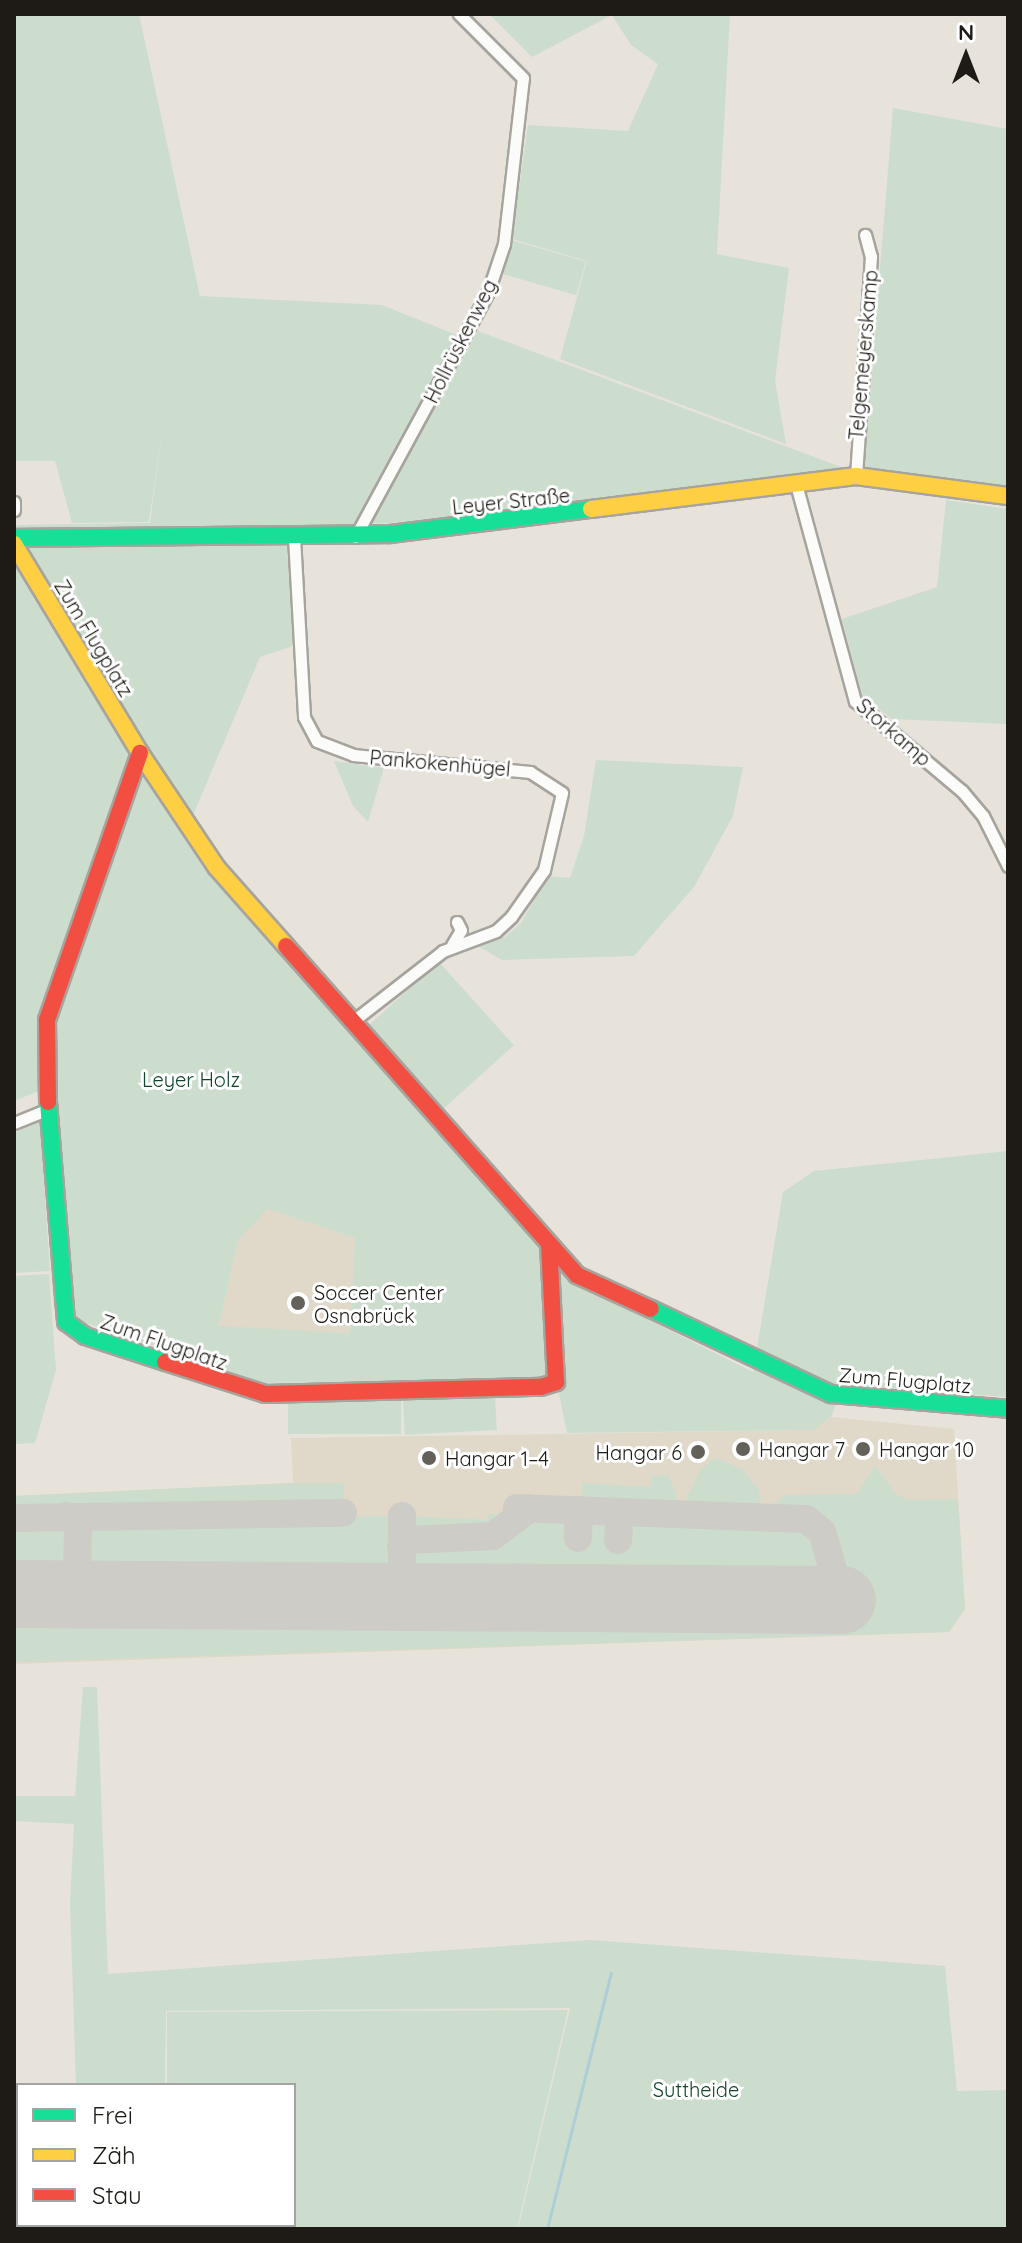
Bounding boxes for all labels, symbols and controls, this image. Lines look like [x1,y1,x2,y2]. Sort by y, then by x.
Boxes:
north arrow [926,16,1006,96]
text: N [958,18,974,46]
street label: Telgemeyerskamp [844,269,882,441]
street label: Hollrüskenweg [418,275,502,407]
street label: Leyer Straße [451,483,571,519]
street label: Zum Flugplatz [50,575,138,701]
street label: Storkamp [852,693,936,771]
street label: Pankokenhügel [368,745,512,781]
park label: Leyer Holz [142,1067,240,1091]
place label: Soccer Center Osnabrück [314,1280,444,1327]
marker: Soccer Center Osnabrück [289,1294,307,1312]
street label: Zum Flugplatz [97,1309,231,1375]
street label: Zum Flugplatz [838,1362,972,1398]
place label: Hangar 7 [759,1437,845,1461]
place label: Hangar 10 [879,1437,974,1461]
place label: Hangar 6 [596,1440,682,1464]
marker: Hangar 7 [734,1440,752,1458]
marker: Hangar 10 [854,1440,872,1458]
marker: Hangar 6 [689,1443,707,1461]
place label: Hangar 1–4 [445,1446,549,1470]
marker: Hangar 1–4 [420,1449,438,1467]
park label: Suttheide [653,2077,739,2101]
legend [16,2083,296,2227]
text: Frei [92,2100,133,2130]
text: Zäh [92,2140,136,2170]
text: Stau [92,2180,142,2210]

